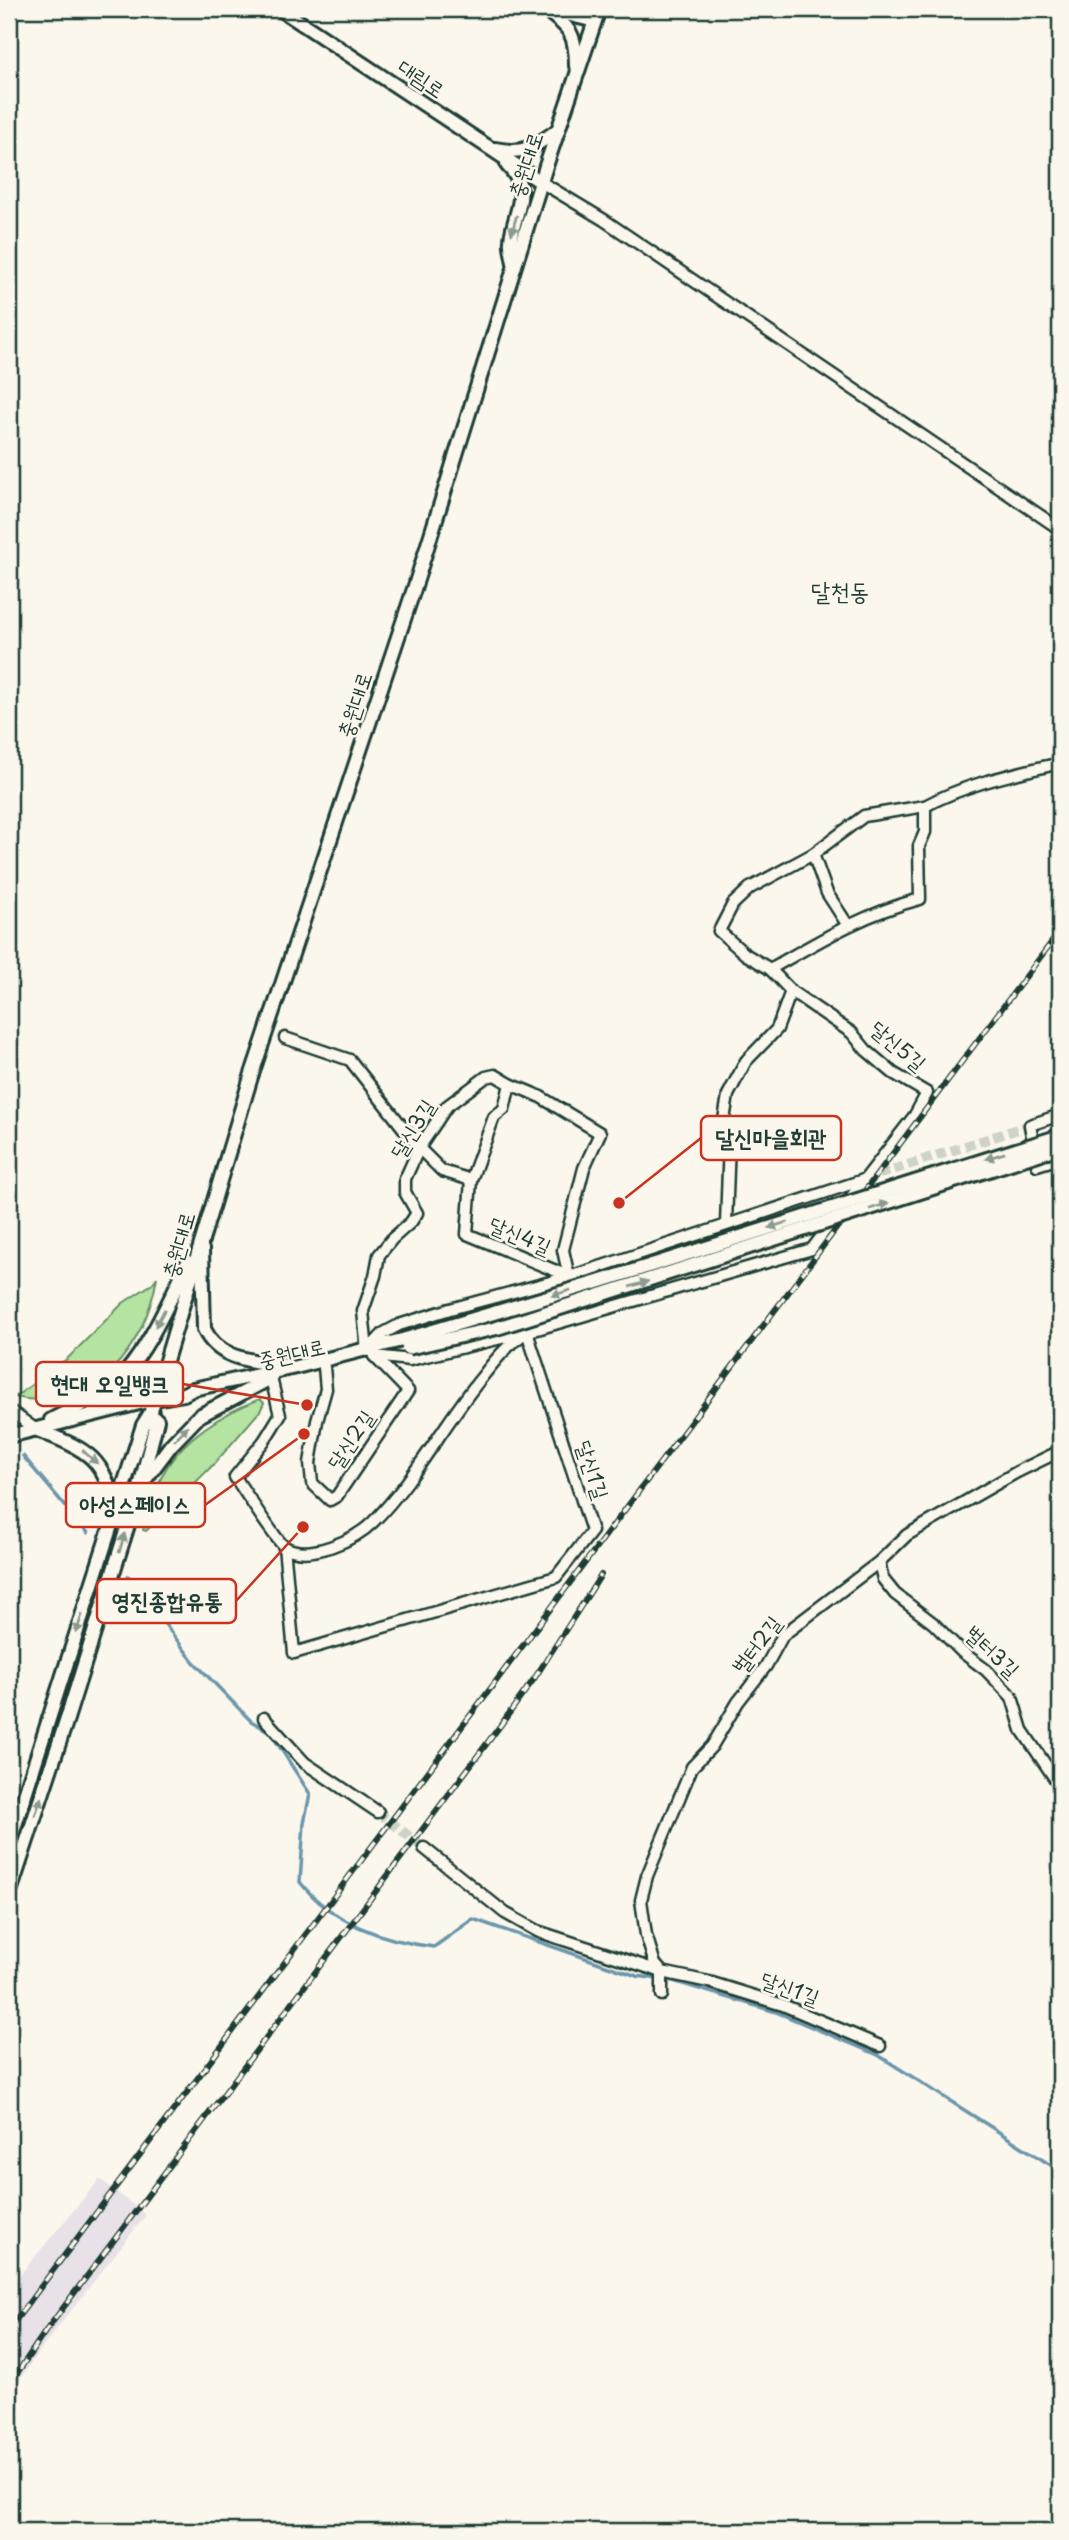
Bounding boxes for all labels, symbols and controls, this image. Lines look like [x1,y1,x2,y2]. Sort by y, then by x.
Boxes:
street label: 대림로 [392,50,452,105]
street label: 충원대로 [498,127,550,201]
one-way arrow [509,215,519,236]
district label: 달천동 [811,572,869,608]
street label: 충원대로 [327,667,379,741]
street label: 달신5길 [864,1012,934,1077]
street label: 달신3길 [381,1092,442,1164]
callout: 달신마을회관 [701,1116,841,1160]
text: 달신마을회관 [715,1119,827,1154]
one-way arrow [984,1151,1005,1162]
one-way arrow [869,1200,890,1211]
street label: 달신4길 [485,1207,557,1262]
street label: 충원대로 [152,1208,202,1281]
one-way arrow [768,1220,789,1231]
one-way arrow [629,1278,650,1289]
one-way arrow [551,1289,572,1299]
one-way arrow [154,1308,166,1328]
street label: 중원대로 [255,1329,328,1375]
callout: 현대 오일뱅크 [36,1362,183,1406]
text: 현대 오일뱅크 [51,1365,169,1400]
street label: 달신2길 [318,1403,381,1475]
one-way arrow [173,1425,189,1442]
street label: 달신1길 [569,1436,618,1503]
one-way arrow [81,1449,99,1465]
callout: 아성스페이스 [66,1483,205,1527]
text: 아성스페이스 [79,1486,191,1521]
one-way arrow [117,1533,128,1554]
callout: 영진종합유통 [97,1579,236,1623]
text: 영진종합유통 [111,1582,223,1617]
street label: 벌터2길 [723,1608,788,1680]
one-way arrow [74,1613,84,1634]
street label: 벌터3길 [959,1617,1028,1684]
one-way arrow [33,1796,44,1817]
street label: 달신1길 [757,1962,825,2012]

